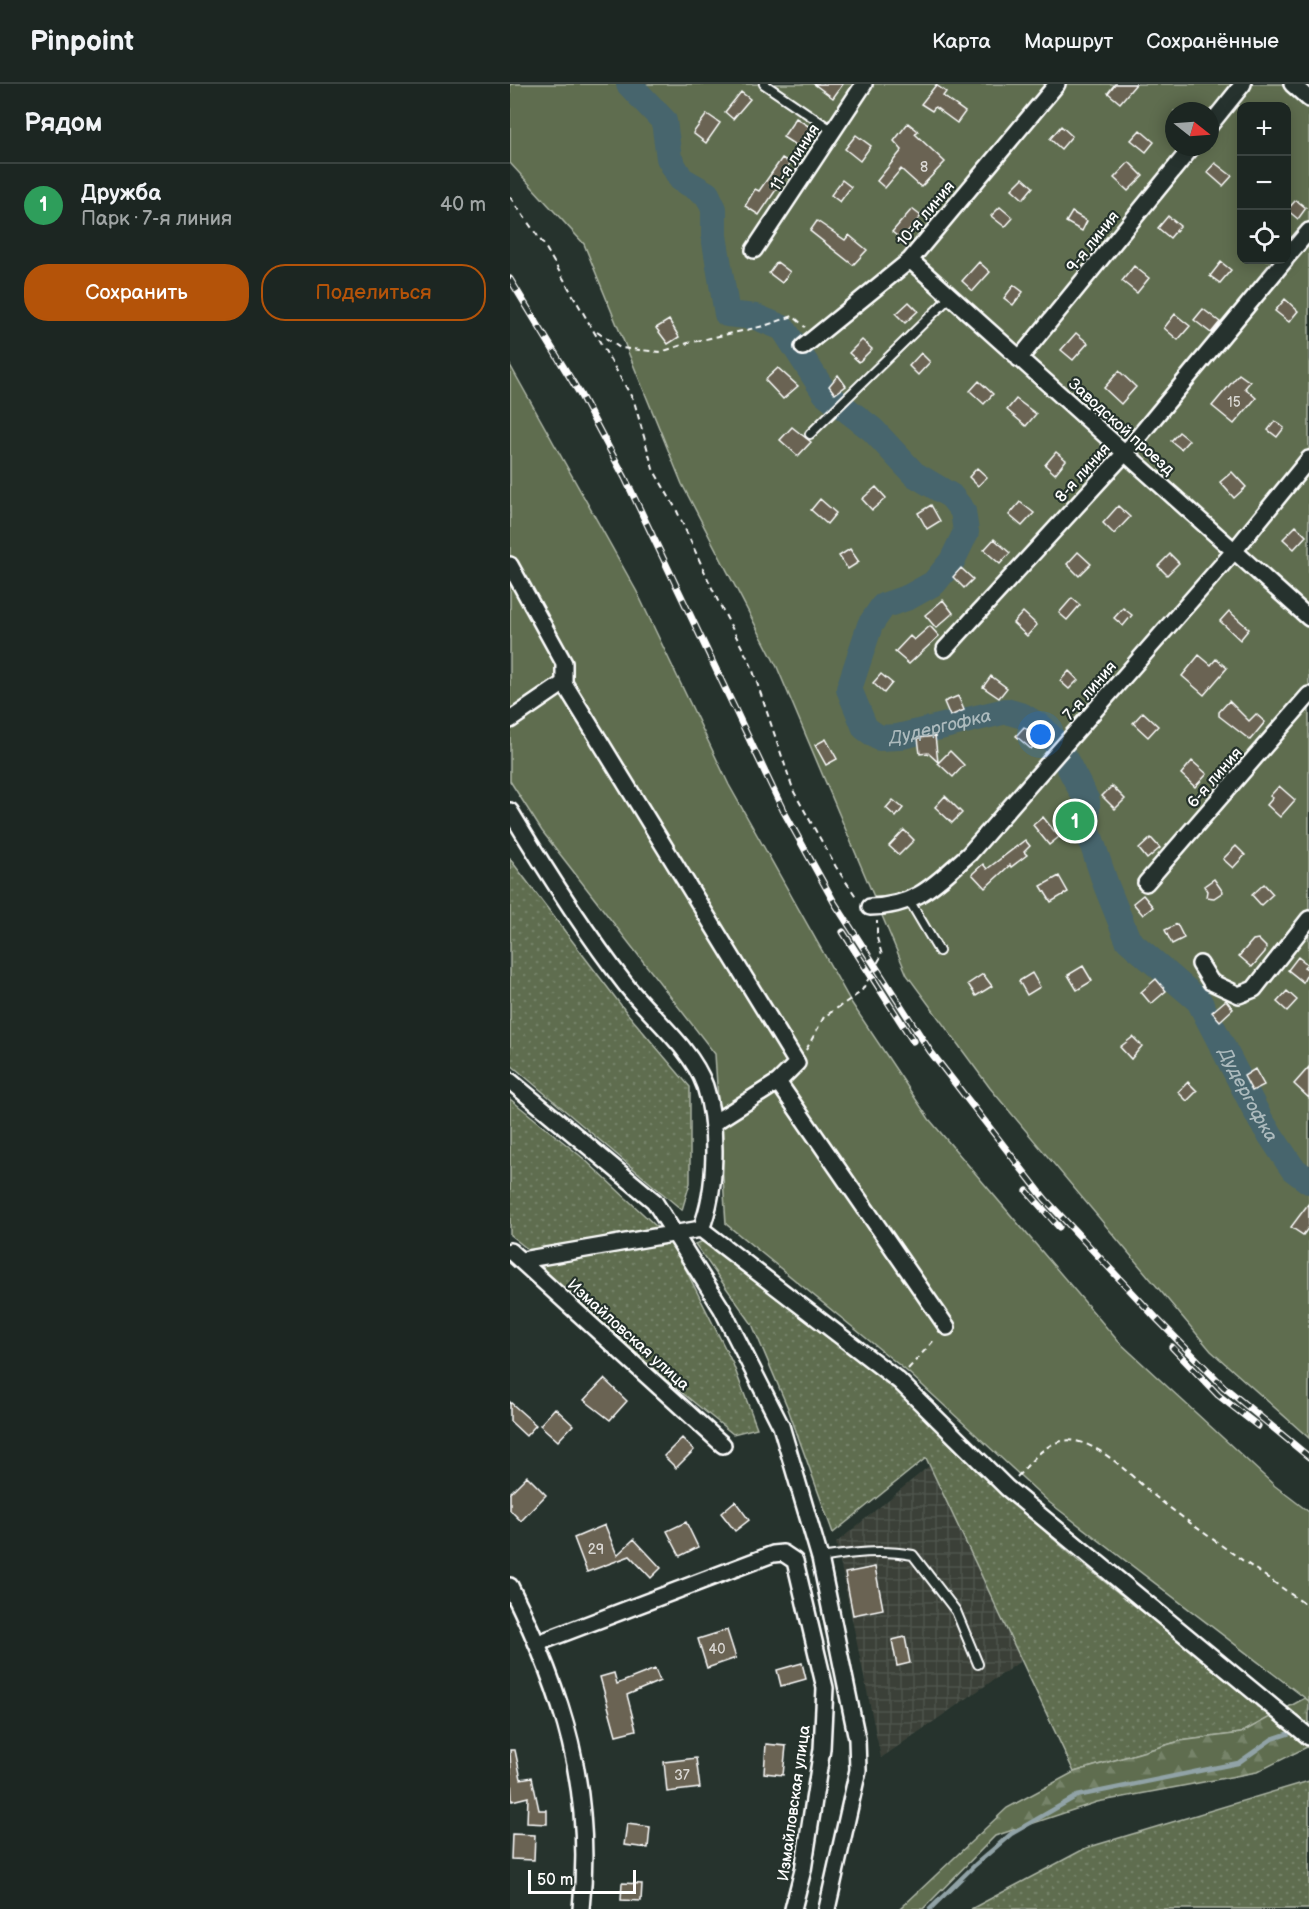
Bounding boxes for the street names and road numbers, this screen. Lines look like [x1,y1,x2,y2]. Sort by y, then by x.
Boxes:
street label: 11-я линия [767,121,824,195]
street label: 10-я линия [893,177,959,251]
street label: 9-я линия [1063,207,1124,276]
street label: Заводской проезд [1064,375,1178,480]
street label: 8-я линия [1052,439,1115,507]
street label: 7-я линия [1059,658,1121,724]
street label: 6-я линия [1184,744,1247,812]
street label: Измайловская улица [563,1275,693,1395]
street label: Измайловская улица [774,1723,815,1883]

